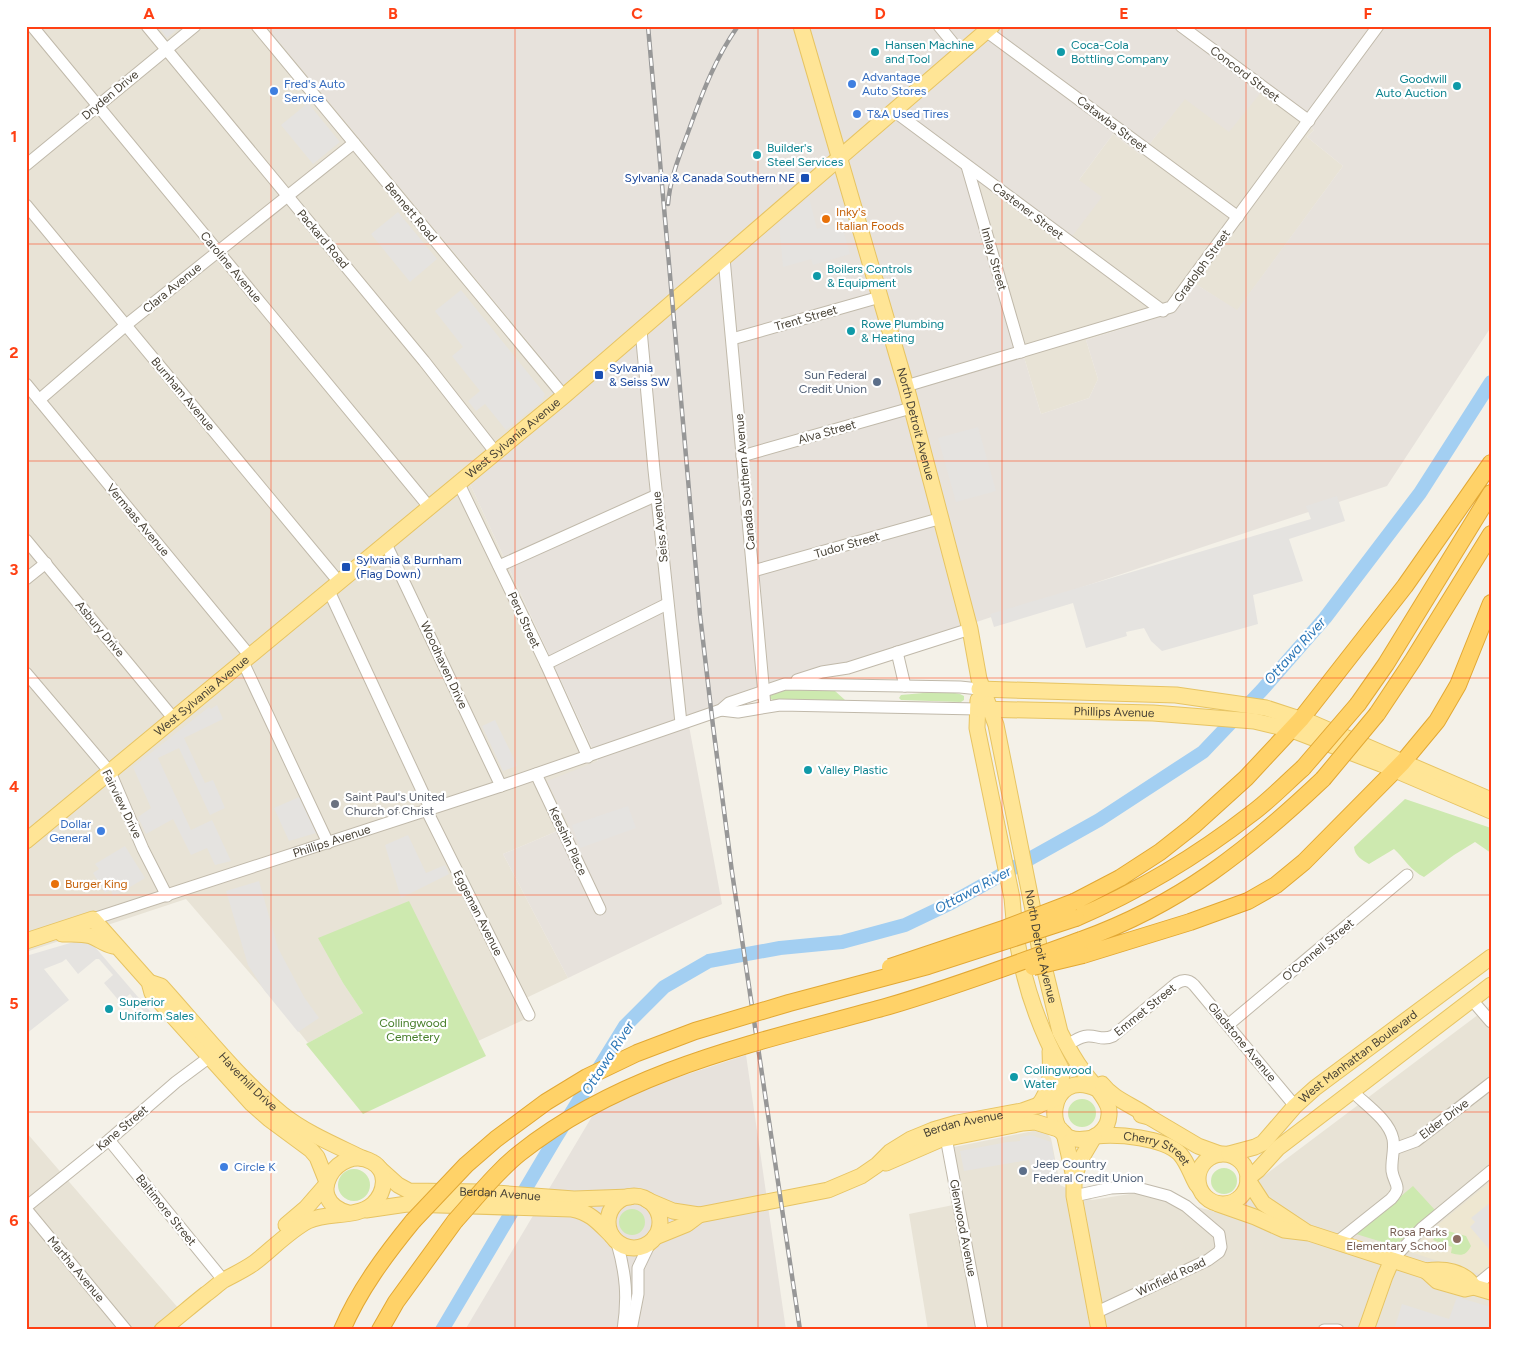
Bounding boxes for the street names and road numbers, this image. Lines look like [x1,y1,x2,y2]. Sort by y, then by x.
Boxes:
street label: Concord Street [1207,43,1283,105]
street label: Dryden Drive [79,67,141,123]
street label: Catawba Street [1074,93,1150,155]
street label: Bennett Road [382,179,440,245]
street label: Castener Street [990,180,1067,243]
street label: Packard Road [294,207,352,271]
street label: Imlay Street [978,226,1010,293]
street label: Gradolph Street [1171,227,1233,305]
street label: Caroline Avenue [197,229,265,306]
street label: Clara Avenue [140,260,204,316]
street label: Trent Street [773,302,839,334]
street label: Burnham Avenue [148,355,218,434]
street label: North Detroit Avenue [894,366,938,482]
street label: West Sylvania Avenue [463,395,563,481]
street label: Canada Southern Avenue [732,413,758,551]
street label: Alva Street [796,417,858,447]
street label: Vermaas Avenue [104,481,173,559]
street label: Seiss Avenue [649,490,671,563]
street label: Tudor Street [813,529,882,561]
street label: Peru Street [505,590,543,651]
street label: Asbury Drive [73,598,128,660]
street label: Woodhaven Drive [418,619,471,711]
street label: West Sylvania Avenue [152,652,252,739]
street label: Phillips Avenue [1073,704,1155,720]
street label: Fairview Drive [99,767,145,841]
street label: Keeshin Place [546,805,590,878]
street label: Phillips Avenue [291,822,373,860]
street label: Eggeman Avenue [450,868,506,959]
street label: North Detroit Avenue [1022,888,1060,1005]
street label: O'Connell Street [1279,916,1357,984]
street label: Emmet Street [1111,981,1179,1039]
street label: Gladstone Avenue [1205,1000,1279,1085]
street label: West Manhattan Boulevard [1296,1007,1420,1106]
street label: Haverhill Drive [216,1049,281,1114]
street label: Elder Drive [1417,1096,1472,1142]
street label: Kane Street [93,1102,151,1154]
street label: Berdan Avenue [921,1108,1005,1140]
street label: Cherry Street [1123,1129,1193,1168]
street label: Baltimore Street [133,1171,199,1249]
street label: Glenwood Avenue [947,1178,979,1278]
street label: Berdan Avenue [459,1185,541,1203]
street label: Martha Avenue [45,1233,108,1305]
street label: Winfield Road [1134,1255,1208,1299]

